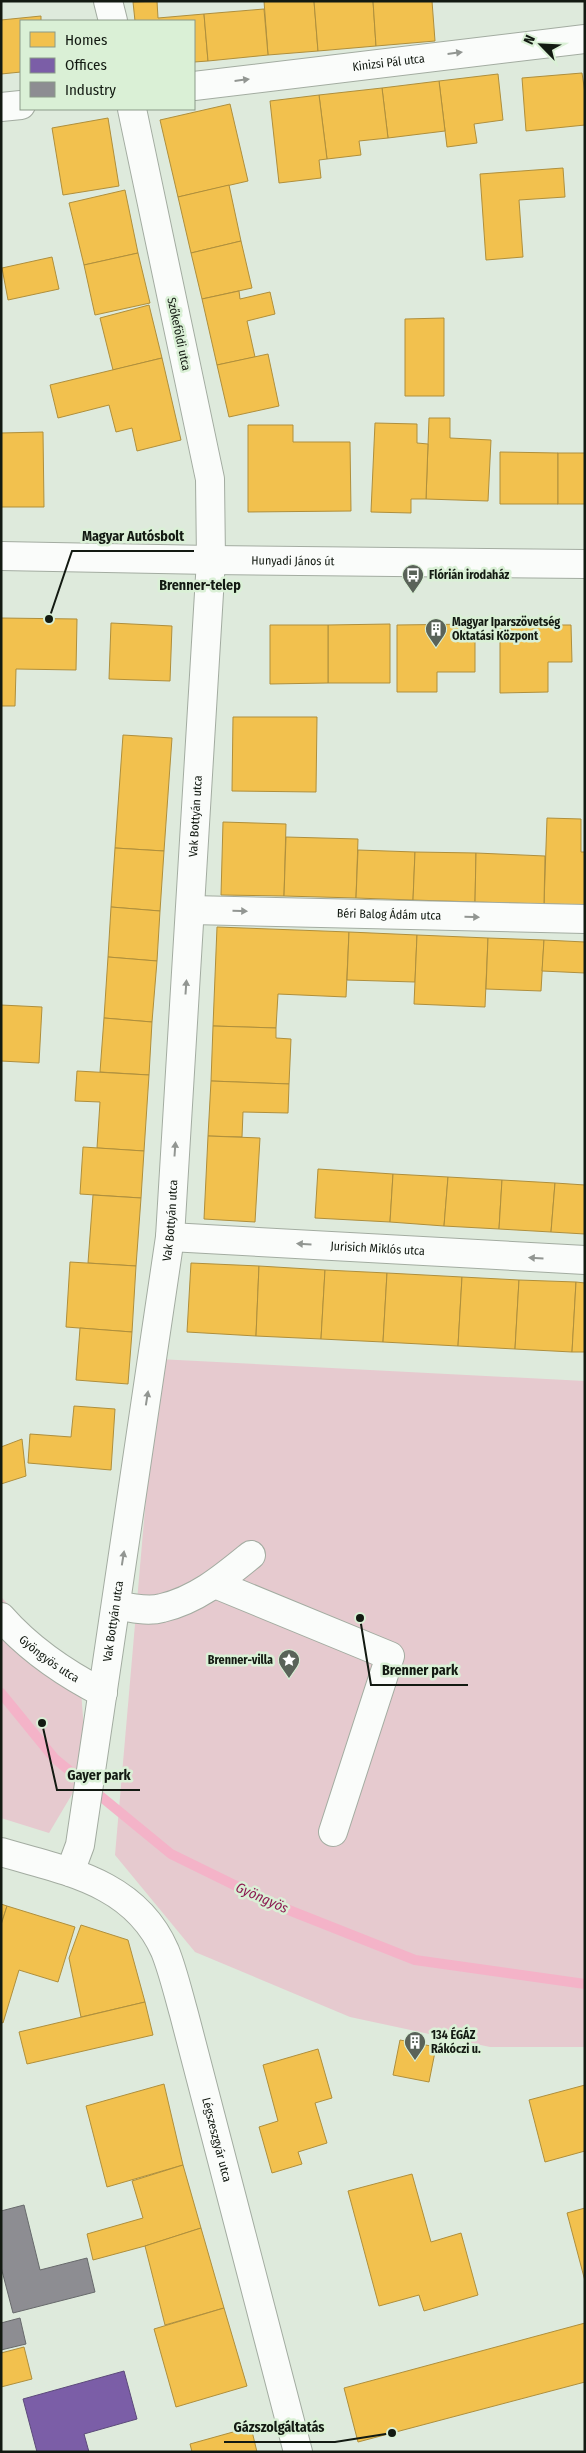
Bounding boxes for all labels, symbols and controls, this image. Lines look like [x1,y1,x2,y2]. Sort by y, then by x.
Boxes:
legend [20,20,195,110]
north arrow [516,20,566,70]
text: Homes [65,31,107,49]
text: N [520,33,539,47]
one-way arrow [448,49,464,57]
street label: Kinizsi Pál utca [352,51,426,74]
text: Offices [65,56,107,74]
one-way arrow [234,76,250,84]
text: Industry [65,81,116,99]
street label: Szőkeföldi utca [164,296,194,372]
callout: Magyar Autósbolt [72,522,194,551]
text: Magyar Autósbolt [82,528,185,545]
street label: Hunyadi János út [251,553,335,568]
bus stop icon: Flórián irodaház [401,563,425,594]
place label: Flórián irodaház [429,568,509,582]
district label: Brenner-telep [159,577,241,594]
place label: Magyar Iparszövetség Oktatási Központ [452,615,560,643]
building icon: Magyar Iparszövetség Oktatási Központ [424,617,448,648]
street label: Vak Bottyán utca [186,775,205,857]
street label: Béri Balog Ádám utca [337,906,441,923]
one-way arrow [232,908,248,916]
one-way arrow [464,913,480,921]
one-way arrow [182,979,190,995]
one-way arrow [172,1141,180,1157]
street label: Vak Bottyán utca [160,1179,180,1262]
street label: Jurisich Miklós utca [330,1239,425,1258]
one-way arrow [296,1240,312,1248]
one-way arrow [528,1253,544,1261]
one-way arrow [143,1389,151,1405]
one-way arrow [119,1550,127,1566]
street label: Vak Bottyán utca [100,1580,126,1663]
street label: Gyöngyös utca [16,1632,82,1685]
place icon: Brenner-villa [277,1648,301,1679]
place label: Brenner-villa [208,1653,273,1667]
callout: Brenner park [371,1656,468,1685]
text: Brenner park [382,1662,459,1679]
callout: Gayer park [57,1761,140,1790]
text: Gayer park [67,1767,132,1784]
water label: Gyöngyös [233,1879,291,1917]
place label: 134 ÉGÁZ Rákóczi u. [431,2026,481,2056]
building icon: 134 ÉGÁZ Rákóczi u. [403,2030,427,2061]
street label: Légszeszgyár utca [199,2096,234,2184]
callout: Gázszolgáltatás [224,2413,335,2442]
text: Gázszolgáltatás [234,2419,325,2436]

